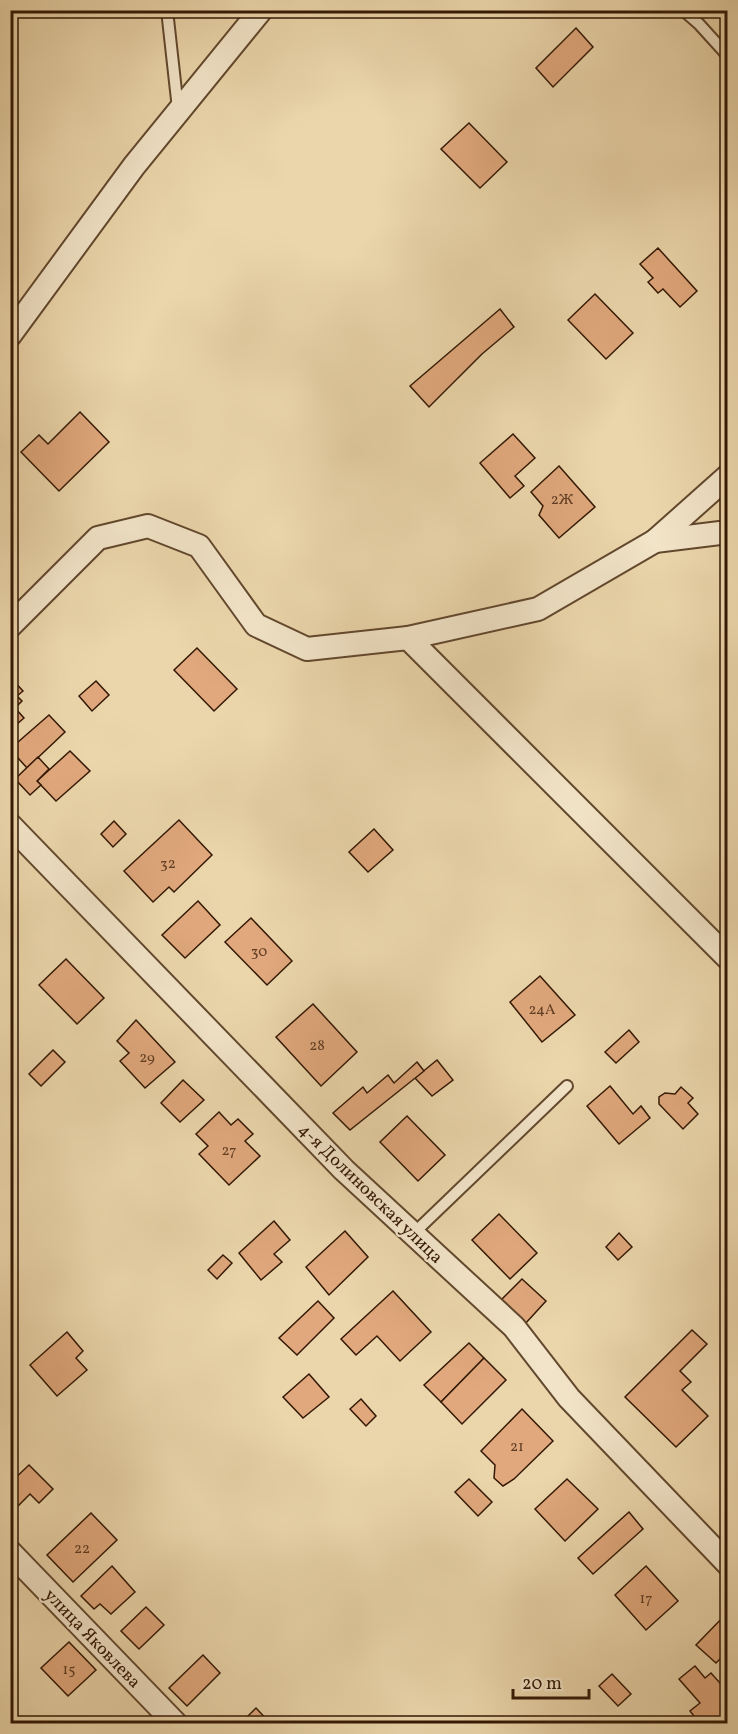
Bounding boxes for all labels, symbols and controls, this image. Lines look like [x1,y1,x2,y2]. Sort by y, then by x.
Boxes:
house number: 2Ж [551,490,574,511]
house number: 32 [160,854,176,875]
house number: 30 [251,942,267,963]
house number: 24А [528,1000,556,1021]
house number: 28 [309,1036,325,1057]
house number: 29 [139,1048,155,1069]
street label: 4-я Долиновская улица [292,1118,448,1270]
house number: 27 [222,1141,236,1162]
house number: 21 [510,1437,524,1458]
house number: 22 [74,1539,90,1560]
street label: улица Яковлева [38,1584,146,1694]
house number: 17 [639,1589,653,1610]
house number: 15 [62,1660,76,1681]
scale bar [513,1662,590,1700]
text: 20 m [522,1672,562,1697]

